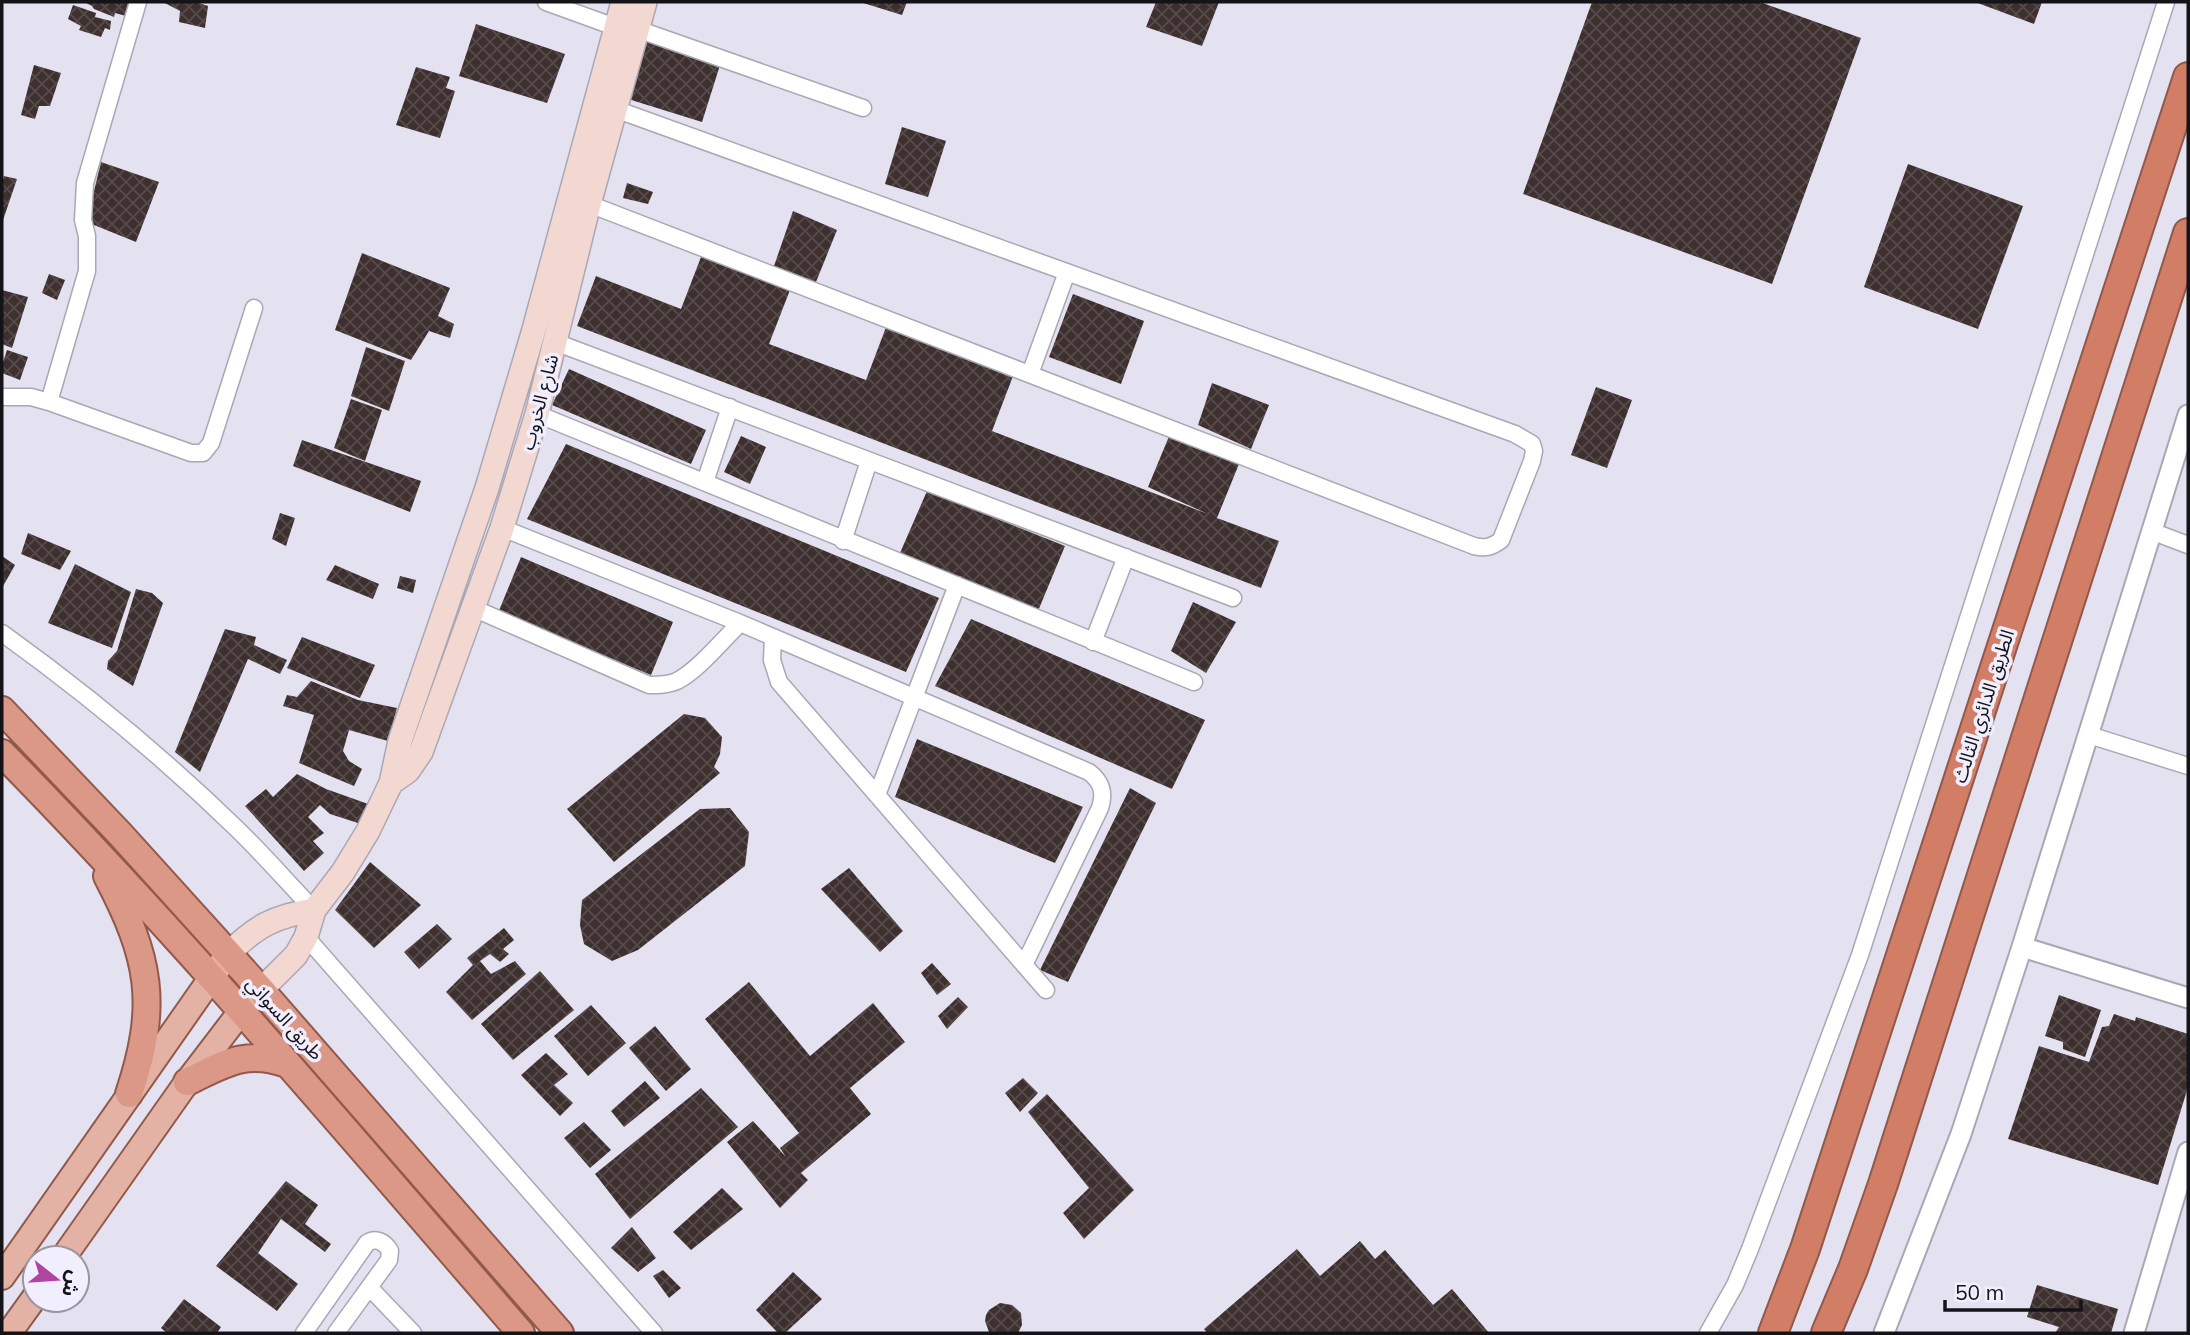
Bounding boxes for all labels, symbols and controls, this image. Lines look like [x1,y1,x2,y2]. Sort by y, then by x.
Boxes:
street label: شارع الخروب [515,351,565,453]
street label: الطريق الدائري الثالث [1947,626,2022,787]
street label: طريق السواني [239,971,329,1067]
north arrow [21,1244,91,1314]
text: ش [57,1268,88,1300]
scale bar [1945,1268,2082,1312]
text: 50 m [1955,1279,2004,1305]

